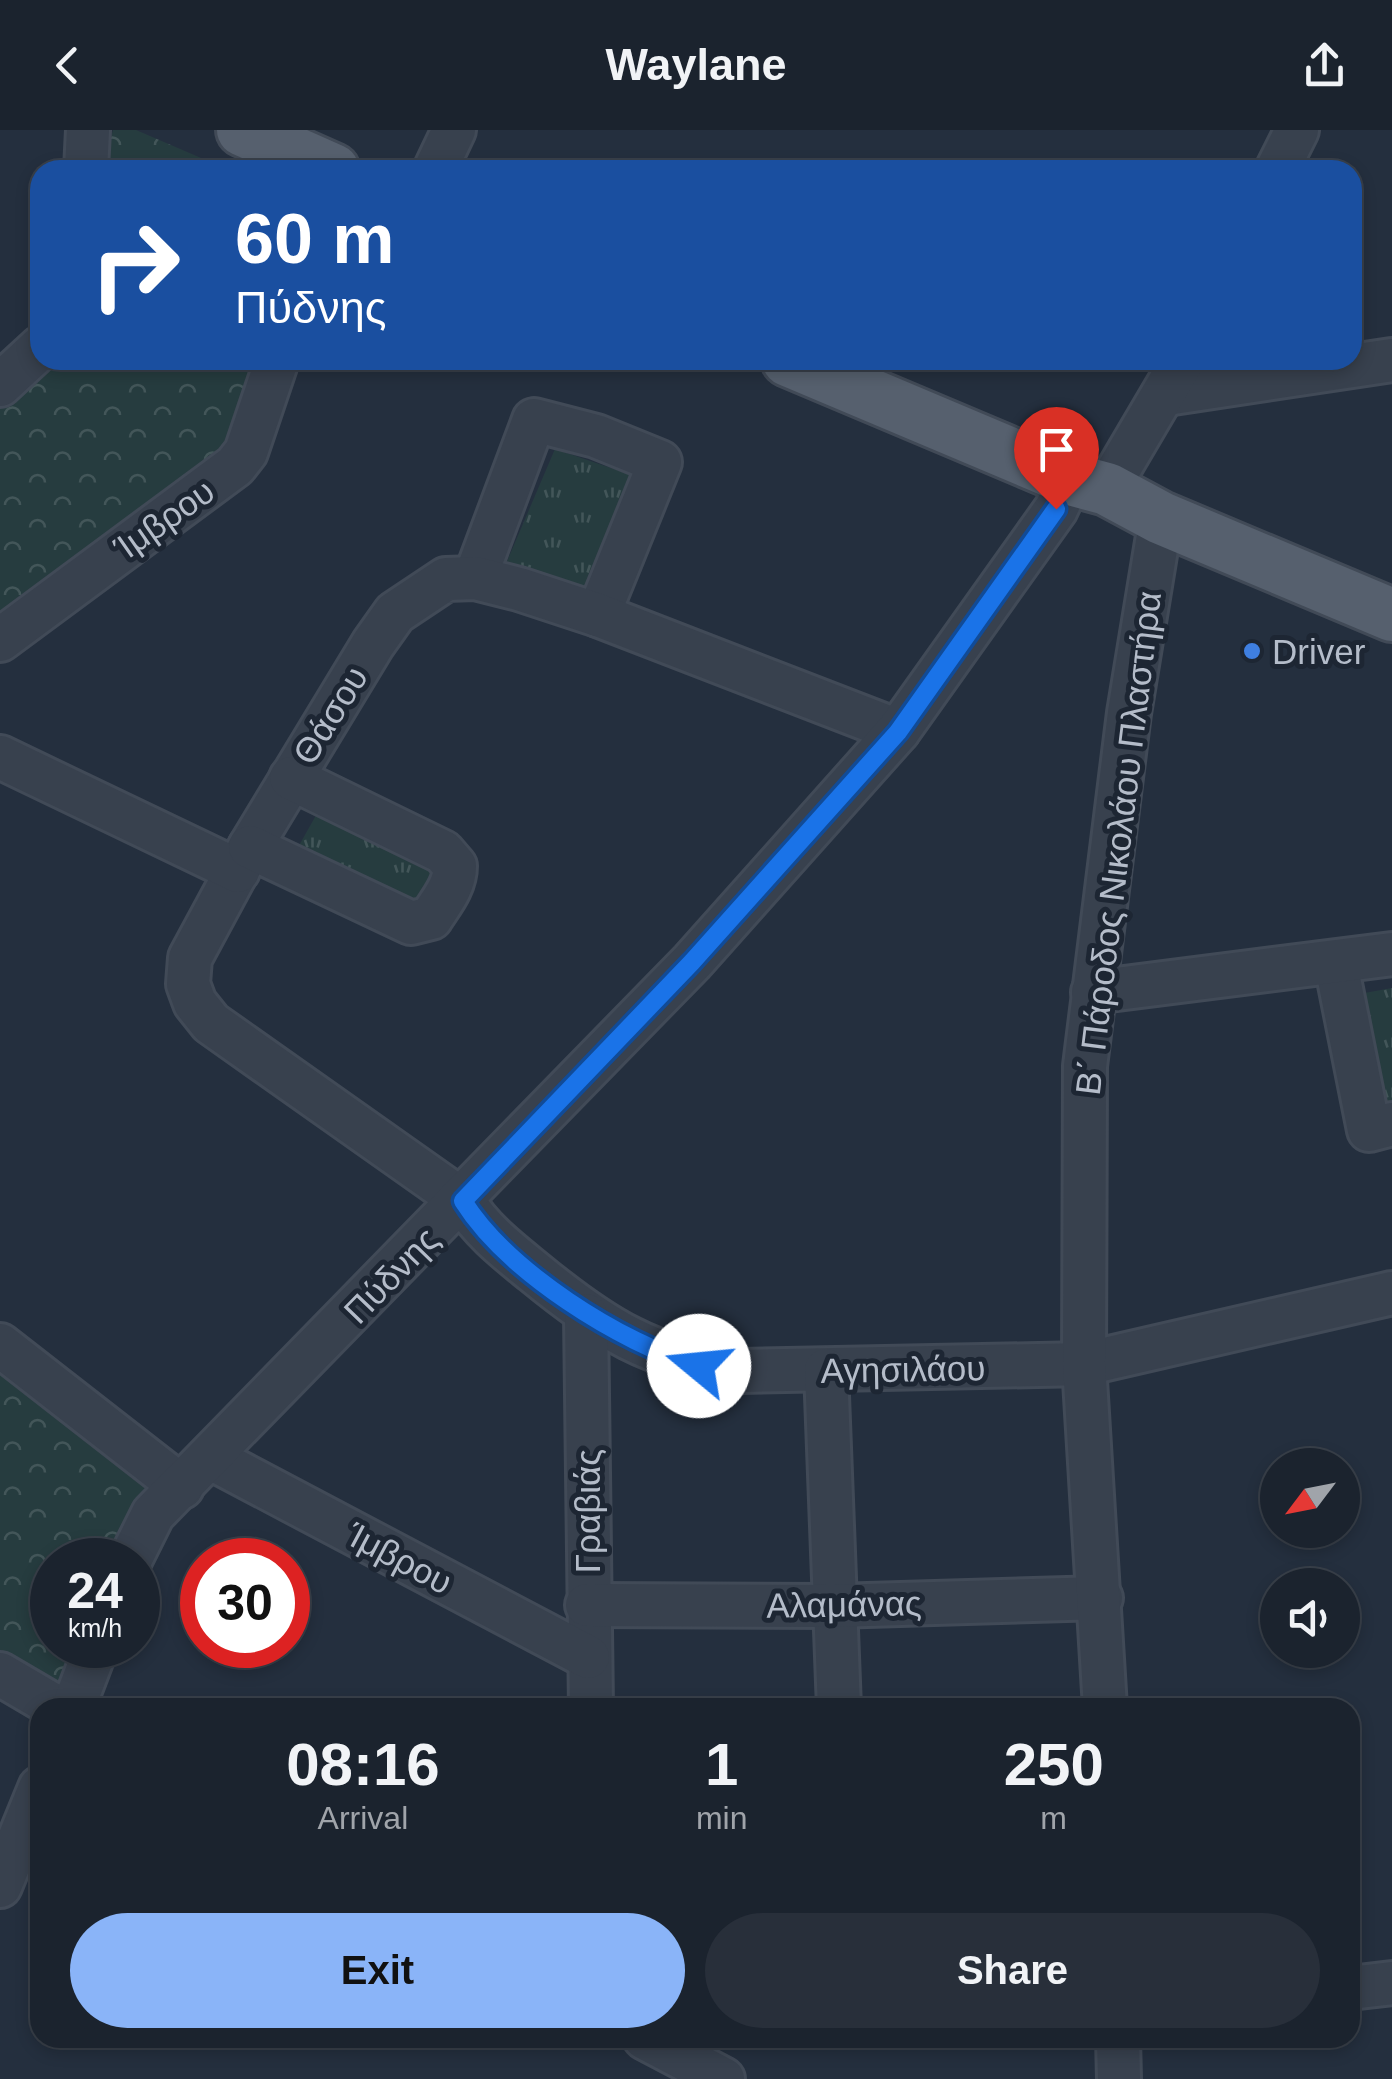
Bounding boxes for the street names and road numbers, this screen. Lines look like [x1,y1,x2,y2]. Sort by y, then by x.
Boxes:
street label: Ίμβρου [106,471,221,568]
street label: Β΄ Πάροδος Νικολάου Πλαστήρα [1068,589,1168,1097]
street label: Θάσου [285,659,375,771]
street label: Πύδνης [336,1219,446,1331]
street label: Αγησιλάου [820,1348,986,1390]
street label: Γραβιάς [568,1449,607,1573]
street label: Ίμβρου [340,1514,459,1602]
street label: Αλαμάνας [766,1583,922,1625]

